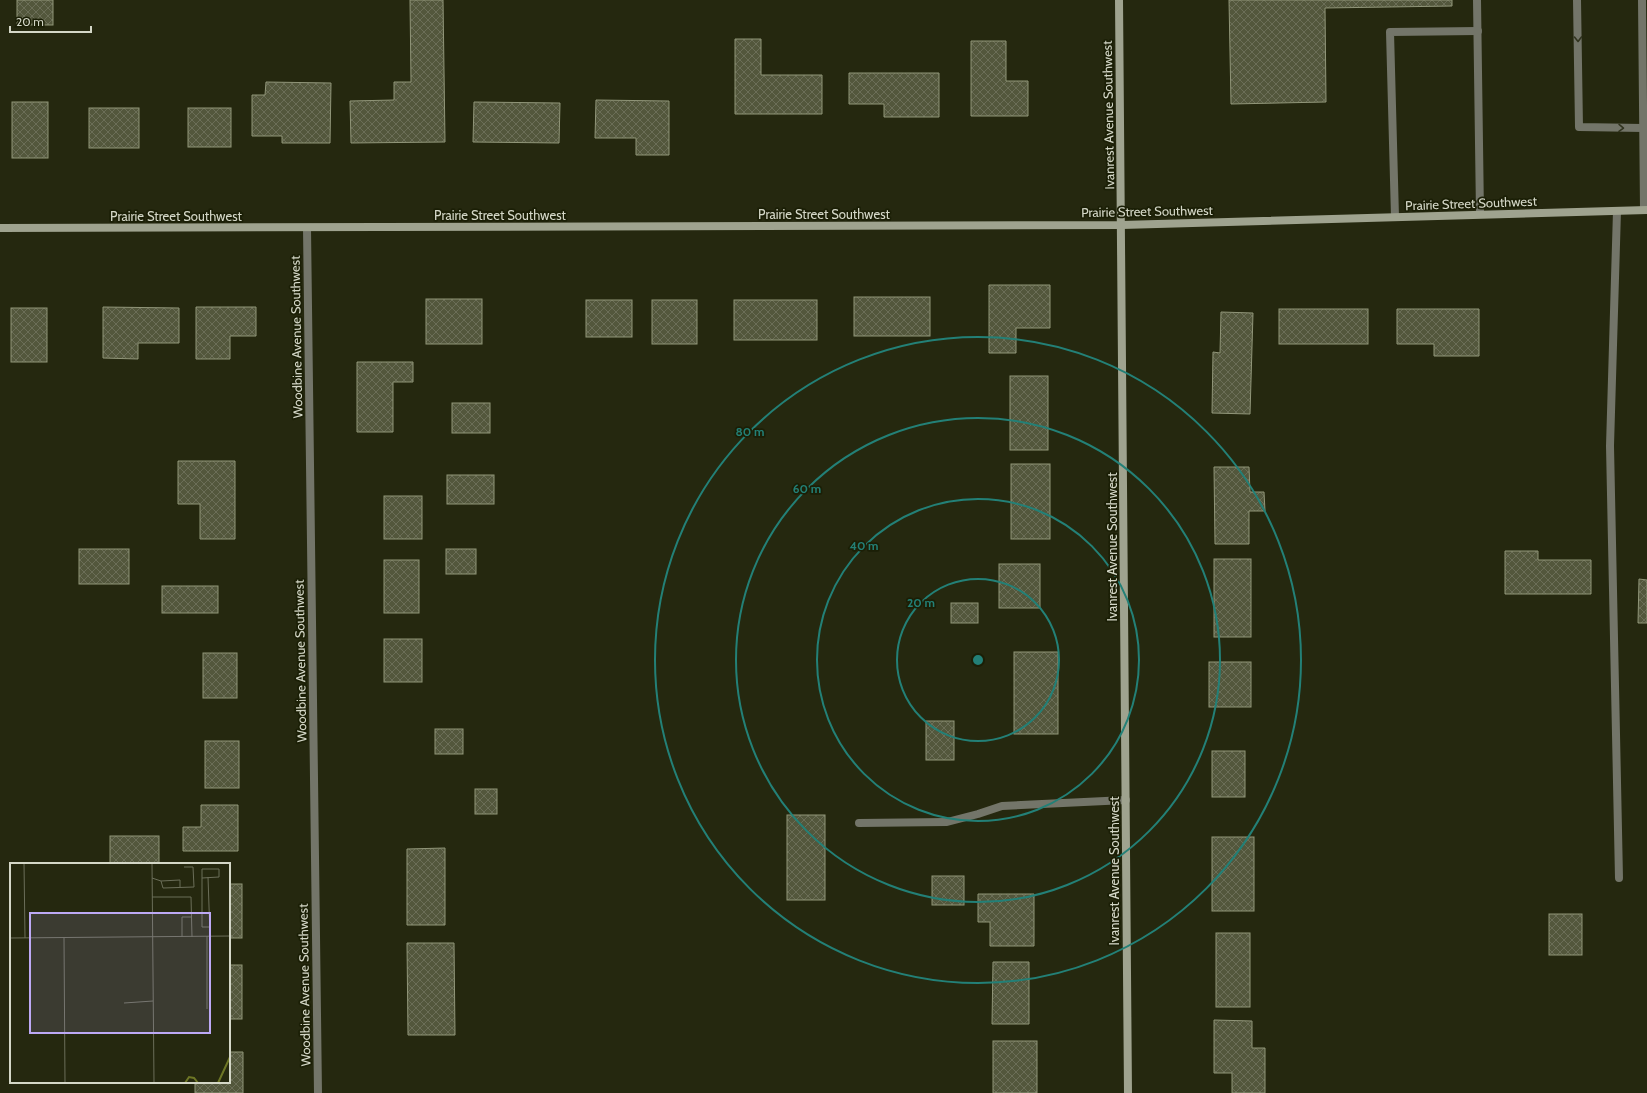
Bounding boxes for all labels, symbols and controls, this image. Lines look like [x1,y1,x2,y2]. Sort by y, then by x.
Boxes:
scale bar [10,8,91,34]
text: 20 m [16,14,44,29]
one-way arrow [1574,36,1582,42]
street label: Ivanrest Avenue Southwest [1099,40,1117,190]
one-way arrow [1618,124,1624,132]
street label: Prairie Street Southwest [1405,193,1538,213]
street label: Prairie Street Southwest [1081,202,1214,220]
street label: Prairie Street Southwest [758,206,891,222]
street label: Prairie Street Southwest [434,207,567,223]
street label: Prairie Street Southwest [110,208,243,224]
street label: Woodbine Avenue Southwest [287,255,305,419]
text: 80 m [736,424,764,439]
street label: Ivanrest Avenue Southwest [1104,472,1120,622]
text: 60 m [793,481,821,496]
text: 40 m [849,538,879,553]
street label: Woodbine Avenue Southwest [291,579,309,743]
text: 20 m [907,595,935,610]
centre of rings [971,653,985,667]
street label: Ivanrest Avenue Southwest [1106,796,1122,946]
inset map [10,863,230,1083]
street label: Woodbine Avenue Southwest [295,903,313,1067]

